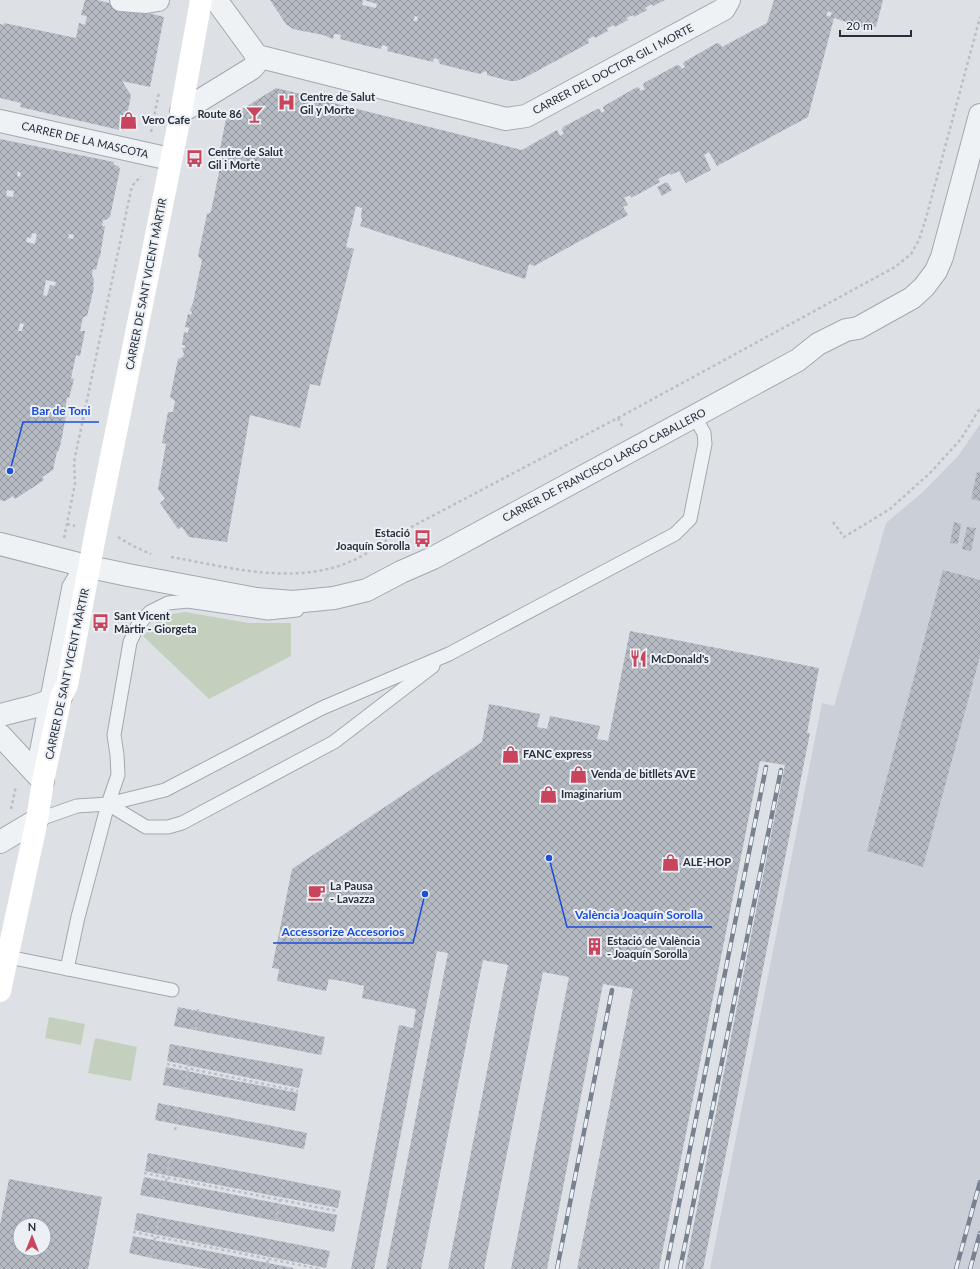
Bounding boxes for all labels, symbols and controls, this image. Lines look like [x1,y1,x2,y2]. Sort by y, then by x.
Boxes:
scale bar [840,12,911,38]
text: 20 m [846,18,873,33]
street label: CARRER DEL DOCTOR GIL I MORTE [530,20,695,117]
place label: Centre de Salut Gil y Morte [300,90,376,116]
hospital icon: Centre de Salut Gil y Morte [277,93,297,113]
bar icon: Route 86 [245,104,265,124]
place label: Route 86 [197,107,243,120]
shop icon: Vero Cafe [119,110,139,130]
place label: Vero Cafe [141,113,190,126]
street label: CARRER DE LA MASCOTA [20,119,151,161]
place label: Centre de Salut Gil i Morte [208,145,284,171]
bus stop icon: Centre de Salut Gil i Morte [185,148,205,168]
street label: CARRER DE SANT VICENT MÀRTIR [122,197,169,371]
callout: Bar de Toni [23,398,99,422]
text: Bar de Toni [31,403,91,418]
street label: CARRER DE FRANCISCO LARGO CABALLERO [500,405,708,524]
place label: Estació Joaquín Sorolla [336,526,410,552]
bus stop icon: Estació Joaquín Sorolla [413,529,433,549]
street label: CARRER DE SANT VICENT MÀRTIR [42,587,91,761]
place label: Sant Vicent Màrtir - Giorgeta [114,609,197,635]
bus stop icon: Sant Vicent Màrtir - Giorgeta [91,612,111,632]
restaurant icon: McDonald's [628,649,648,669]
place label: McDonald's [651,652,709,665]
shop icon: FANC express [500,744,520,764]
place label: FANC express [523,747,592,760]
shop icon: Venda de bitllets AVE [568,764,588,784]
place label: Venda de bitllets AVE [590,767,696,780]
shop icon: Imaginarium [538,784,558,804]
place label: Imaginarium [561,787,622,800]
shop icon: ALE-HOP [660,852,680,872]
place label: ALE-HOP [682,855,731,868]
place label: La Pausa - Lavazza [330,879,375,905]
cafe icon: La Pausa - Lavazza [307,882,327,902]
callout: València Joaquín Sorolla [567,903,712,927]
text: València Joaquín Sorolla [574,907,703,922]
callout: Accessorize Accesorios [273,919,413,943]
text: Accessorize Accesorios [280,924,405,939]
place label: Estació de València - Joaquín Sorolla [607,934,700,960]
building icon: Estació de València - Joaquín Sorolla [584,937,604,957]
north arrow [12,1217,52,1257]
text: N [28,1220,36,1233]

